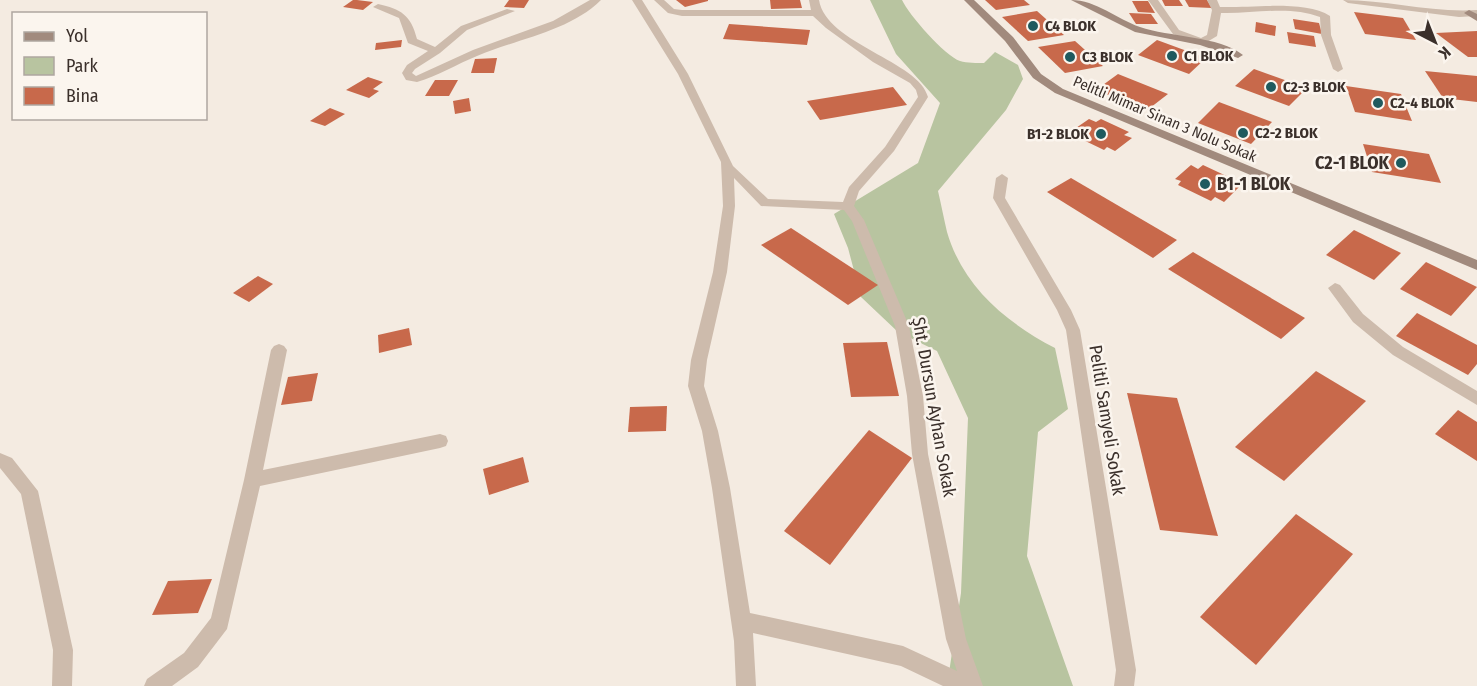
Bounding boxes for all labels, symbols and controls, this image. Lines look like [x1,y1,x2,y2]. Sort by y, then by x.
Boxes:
legend [12,12,207,120]
north arrow [1405,12,1465,72]
place label: C4 BLOK [1045,17,1096,35]
marker: C4 BLOK [1026,19,1040,33]
text: Yol [66,25,88,47]
text: K [1434,43,1455,63]
place label: C1 BLOK [1184,47,1234,65]
place label: C3 BLOK [1082,48,1133,66]
marker: C1 BLOK [1165,49,1179,63]
marker: C3 BLOK [1063,50,1077,64]
text: Park [66,55,99,77]
street label: Pelitli Mimar Sinan 3 Nolu Sokak [1071,72,1259,166]
place label: C2-3 BLOK [1283,78,1346,96]
marker: C2-3 BLOK [1264,80,1278,94]
text: Bina [66,85,99,107]
place label: C2-4 BLOK [1390,94,1454,112]
marker: C2-4 BLOK [1371,96,1385,110]
place label: C2-2 BLOK [1255,124,1318,142]
place label: B1-2 BLOK [1027,125,1089,143]
marker: C2-2 BLOK [1236,126,1250,140]
marker: B1-2 BLOK [1094,127,1108,141]
place label: C2-1 BLOK [1315,152,1390,174]
marker: C2-1 BLOK [1394,156,1408,170]
place label: B1-1 BLOK [1217,173,1291,195]
marker: B1-1 BLOK [1198,177,1212,191]
street label: Şht. Dursun Ayhan Sokak [907,315,961,499]
street label: Pelitli Samyeli Sokak [1084,343,1130,497]

